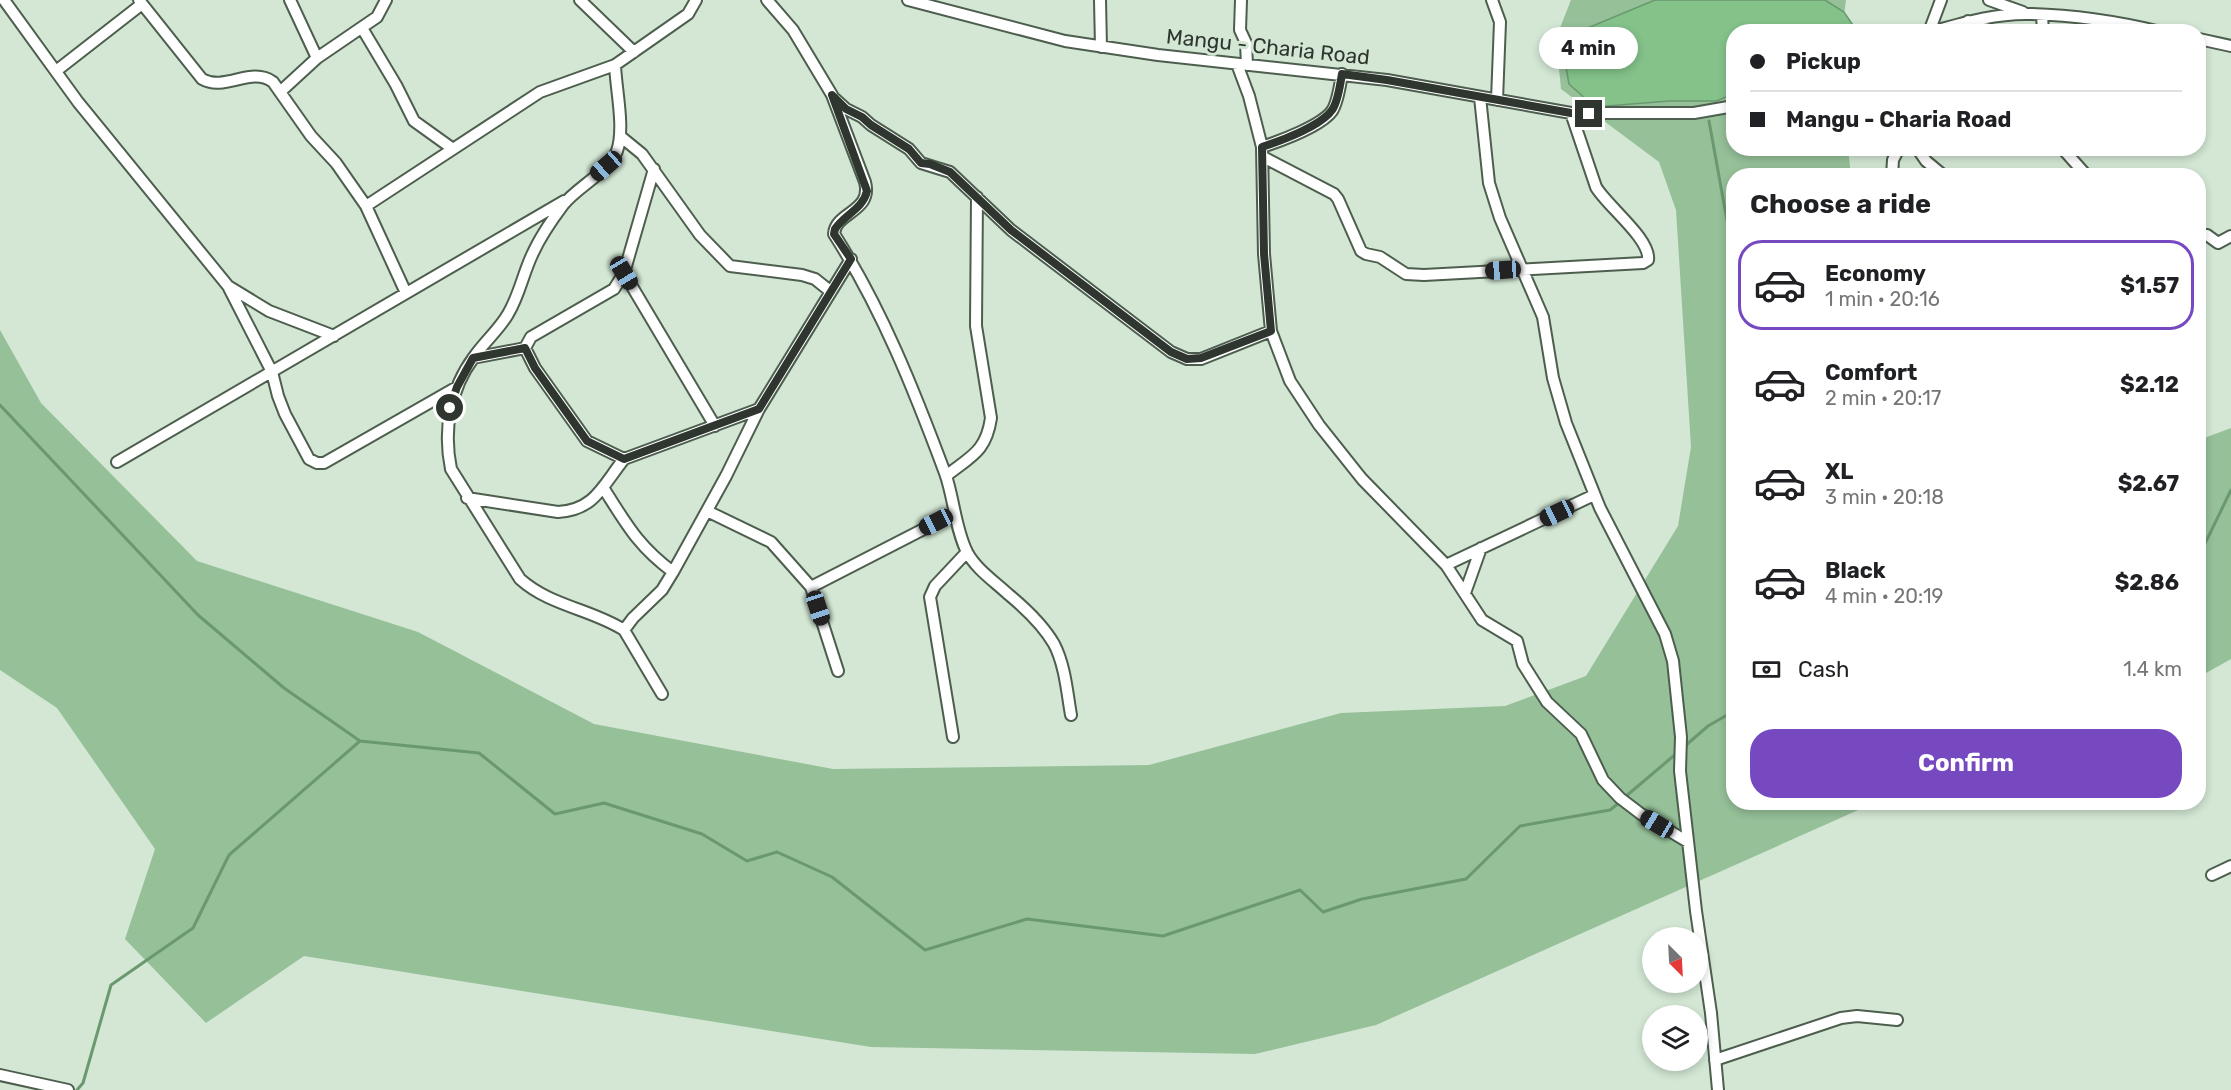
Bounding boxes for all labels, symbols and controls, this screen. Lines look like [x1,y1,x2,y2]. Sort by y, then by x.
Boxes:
street label: Mangu - Charia Road [1165,23,1371,70]
callout: 4 min [1540,27,1638,69]
text: 4 min [1561,36,1616,60]
text: Pickup [1786,48,1861,75]
route end [1575,100,1602,127]
text: Mangu - Charia Road [1786,106,2011,133]
car [587,147,625,185]
text: Choose a ride [1750,188,1931,220]
car [607,253,641,293]
icon: car [1753,258,1807,312]
car [1484,260,1522,280]
text: Economy [1825,260,1926,287]
text: $1.57 [2120,272,2179,299]
text: 1 min · 20:16 [1825,287,1940,311]
icon: car [1753,357,1807,411]
text: Comfort [1825,359,1917,386]
text: $2.12 [2120,371,2179,398]
text: 2 min · 20:17 [1825,386,1941,410]
route start [436,394,463,421]
icon: car [1753,456,1807,510]
text: XL [1825,458,1853,485]
text: $2.67 [2118,470,2179,497]
text: 3 min · 20:18 [1825,485,1944,509]
car [1537,497,1577,529]
car [916,506,956,538]
icon: car [1753,555,1807,609]
text: Black [1825,557,1886,584]
text: $2.86 [2115,569,2179,596]
text: 4 min · 20:19 [1825,584,1943,608]
car [804,588,832,628]
icon: cash [1750,653,1783,686]
text: Cash [1798,656,1849,683]
text: 1.4 km [2123,657,2182,681]
button: Confirm [1750,729,2182,798]
car [1637,807,1677,841]
north arrow [1642,927,1708,993]
map controls [1642,927,1708,1071]
button: layers [1642,1005,1708,1071]

